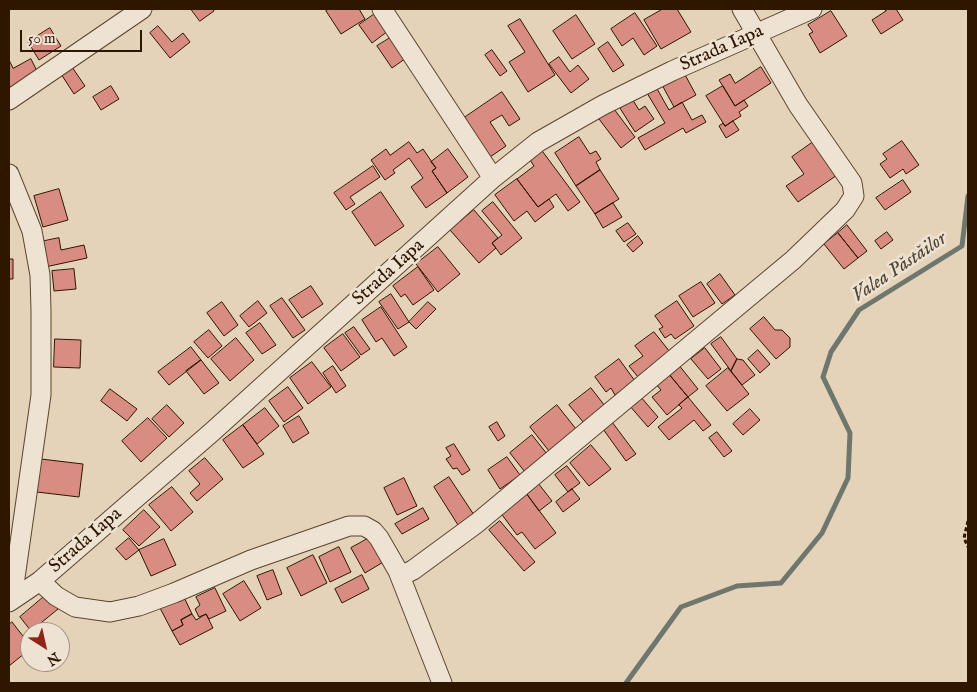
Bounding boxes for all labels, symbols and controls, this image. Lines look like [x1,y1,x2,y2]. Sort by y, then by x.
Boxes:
scale bar [22,20,145,52]
street label: Strada Iapa [677,21,767,77]
text: 50 m [28,29,56,48]
water label: Valea Păstăilor [848,228,952,308]
street label: Strada Iapa [348,235,430,311]
street label: Strada Iapa [45,503,127,579]
north arrow [20,622,70,672]
text: N [43,648,63,669]

